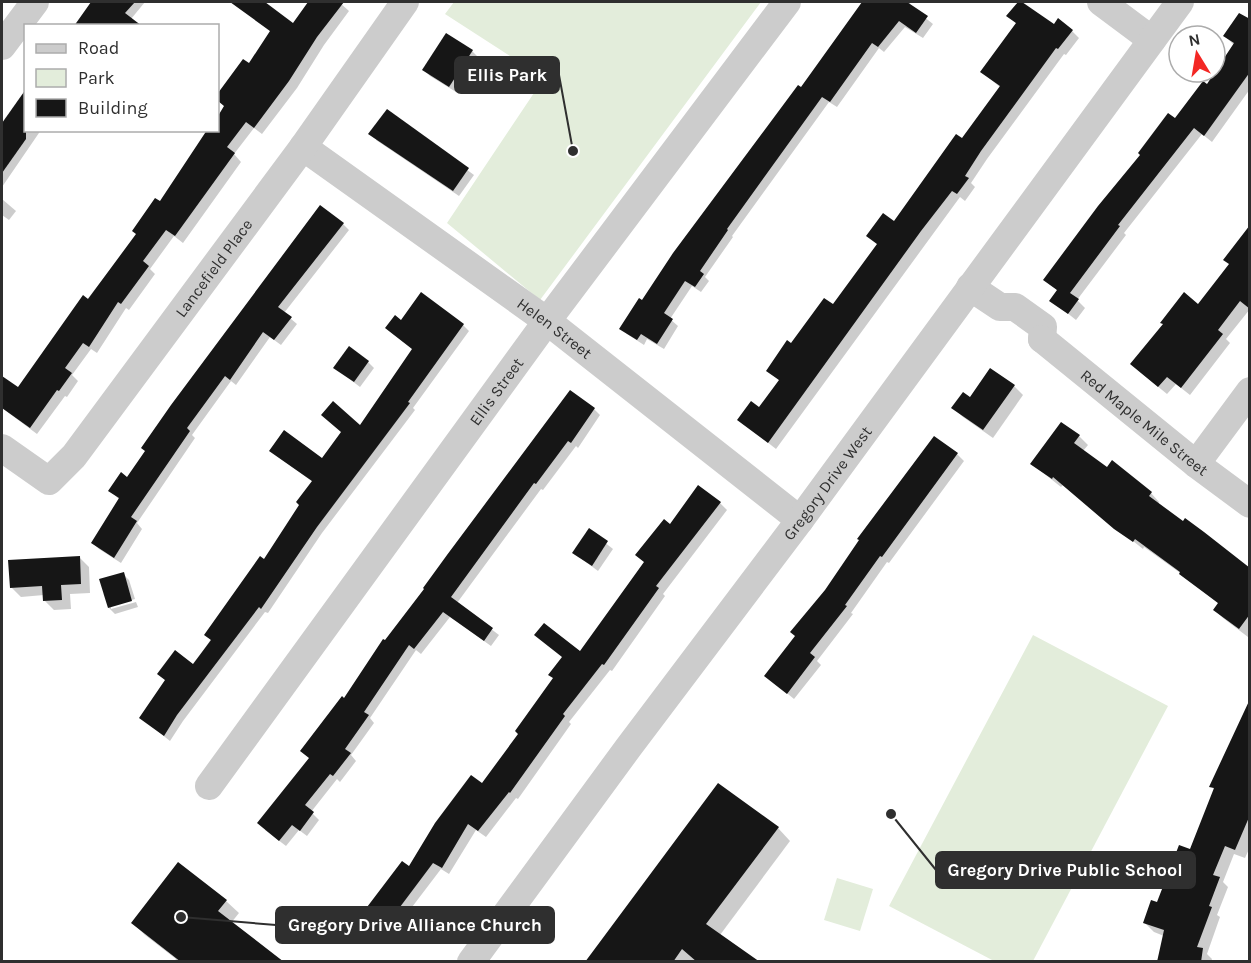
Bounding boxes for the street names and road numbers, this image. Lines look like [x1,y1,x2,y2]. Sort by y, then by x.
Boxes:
street label: Lancefield Place [171,215,256,321]
street label: Helen Street [514,293,596,362]
street label: Ellis Street [465,354,527,429]
street label: Red Maple Mile Street [1077,365,1212,479]
street label: Gregory Drive West [779,422,875,544]

